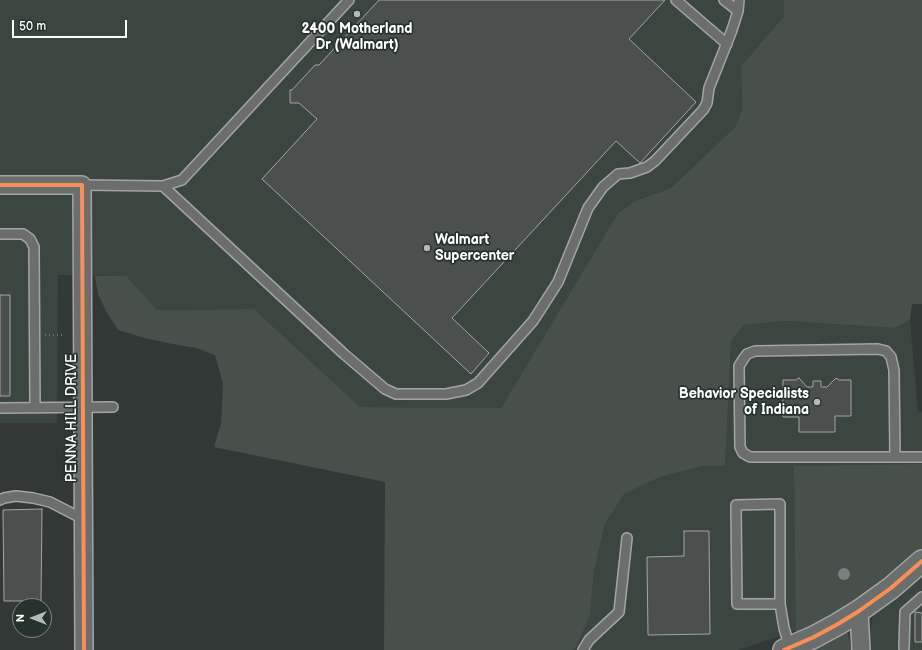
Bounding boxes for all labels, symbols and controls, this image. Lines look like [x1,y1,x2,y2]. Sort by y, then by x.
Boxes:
marker: 2400 Motherland Dr (Walmart) [352,9,362,19]
scale bar [14,12,129,38]
text: 50 m [19,19,46,34]
place label: 2400 Motherland Dr (Walmart) [302,21,412,54]
place label: Walmart Supercenter [435,232,514,264]
marker: Walmart Supercenter [422,243,432,253]
street label: PENNA HILL DRIVE [64,354,80,482]
place label: Behavior Specialists of Indiana [679,386,809,418]
marker: Behavior Specialists of Indiana [812,397,822,407]
north arrow [12,598,52,638]
text: N [14,614,27,622]

